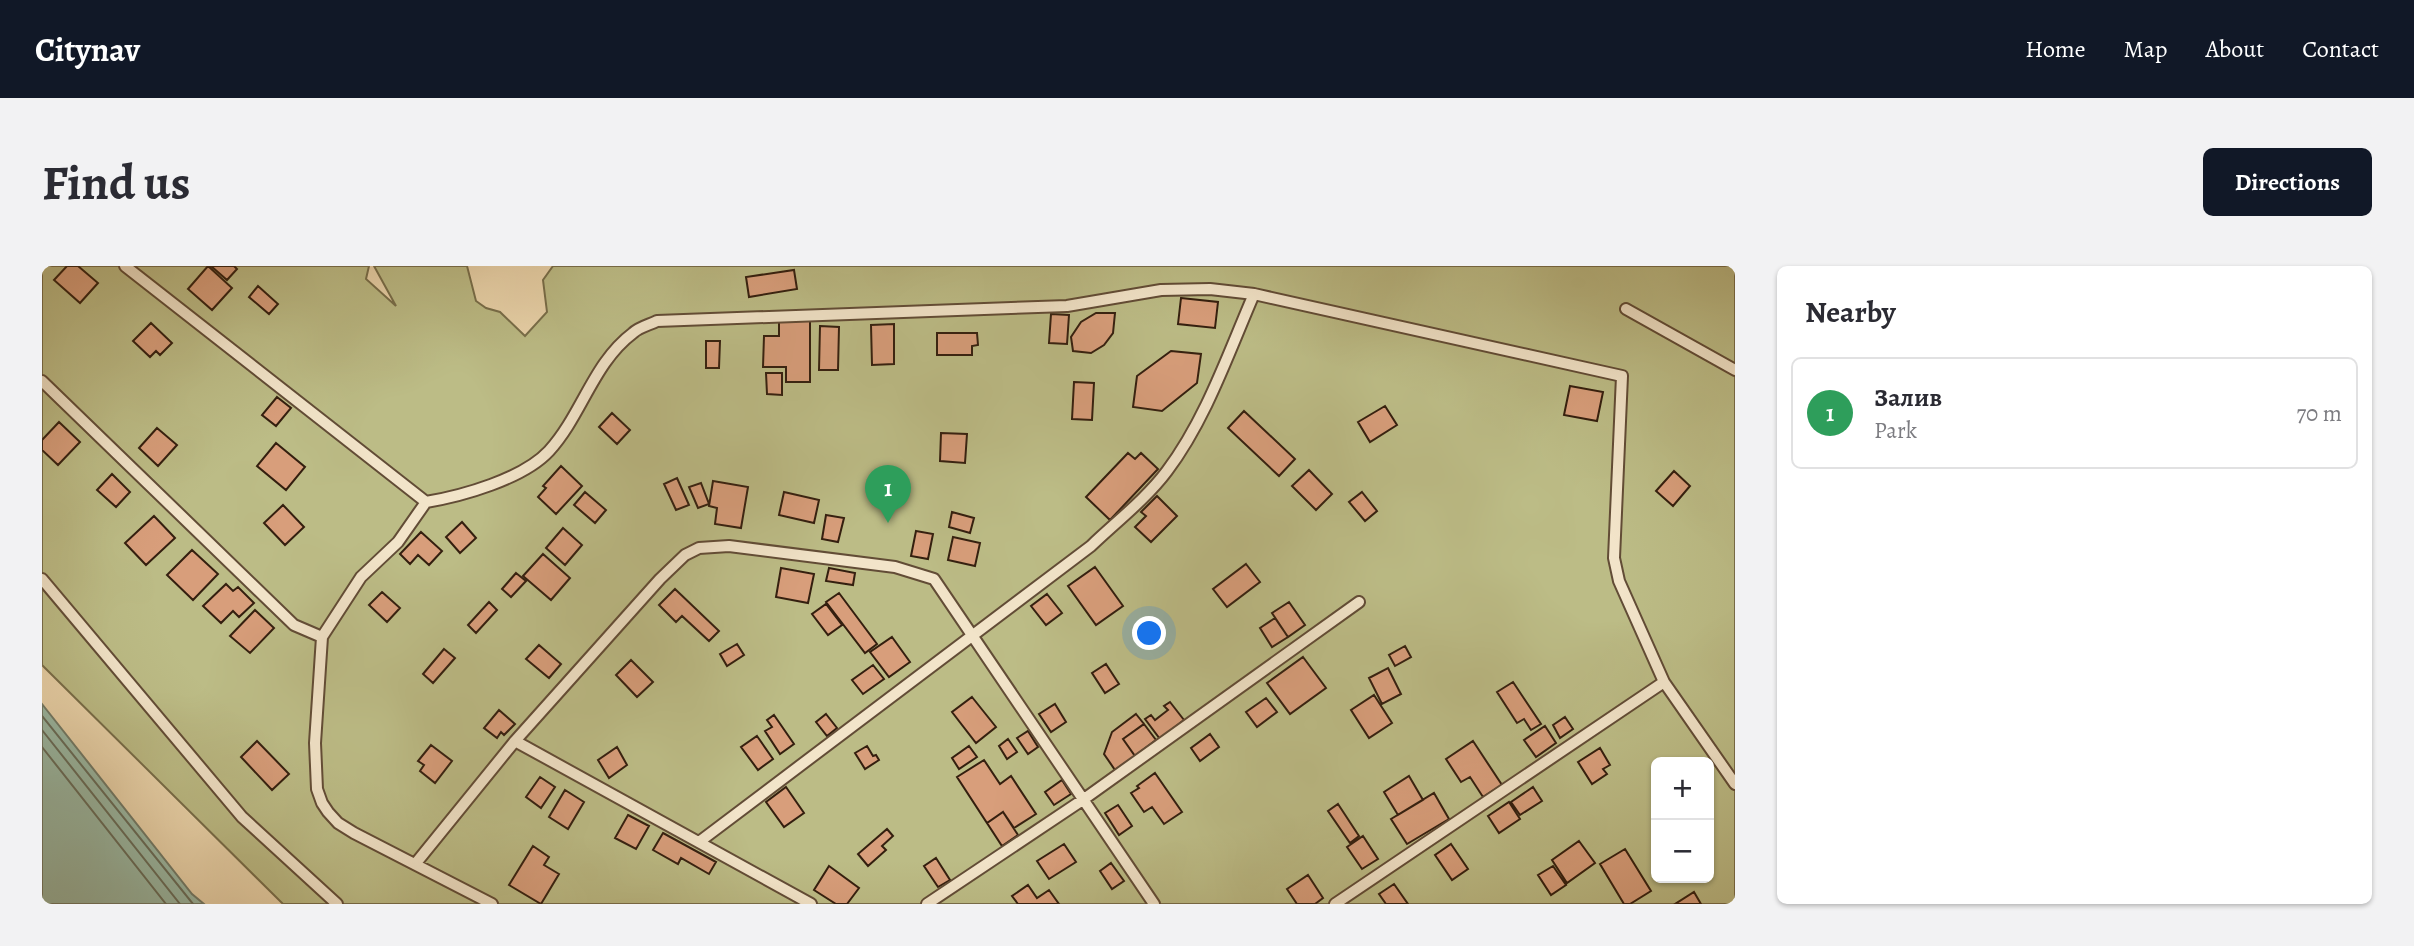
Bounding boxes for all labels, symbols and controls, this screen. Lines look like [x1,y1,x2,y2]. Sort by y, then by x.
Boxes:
text: Citynav [35,27,140,72]
text: Home [2025,33,2086,65]
text: Map [2124,33,2168,65]
text: About [2206,33,2264,65]
text: Contact [2302,33,2379,65]
button: Directions [2203,148,2372,216]
text: Find us [42,149,190,216]
text: Nearby [1805,292,1896,332]
text: Залив [1874,380,1942,415]
text: 1 [1826,398,1834,429]
text: 70 m [2296,398,2342,429]
text: Park [1874,415,1917,446]
pin: 1 [865,465,911,523]
your location [1132,616,1166,650]
map controls [1651,757,1714,883]
button: + [1651,757,1714,820]
button: − [1651,820,1714,883]

